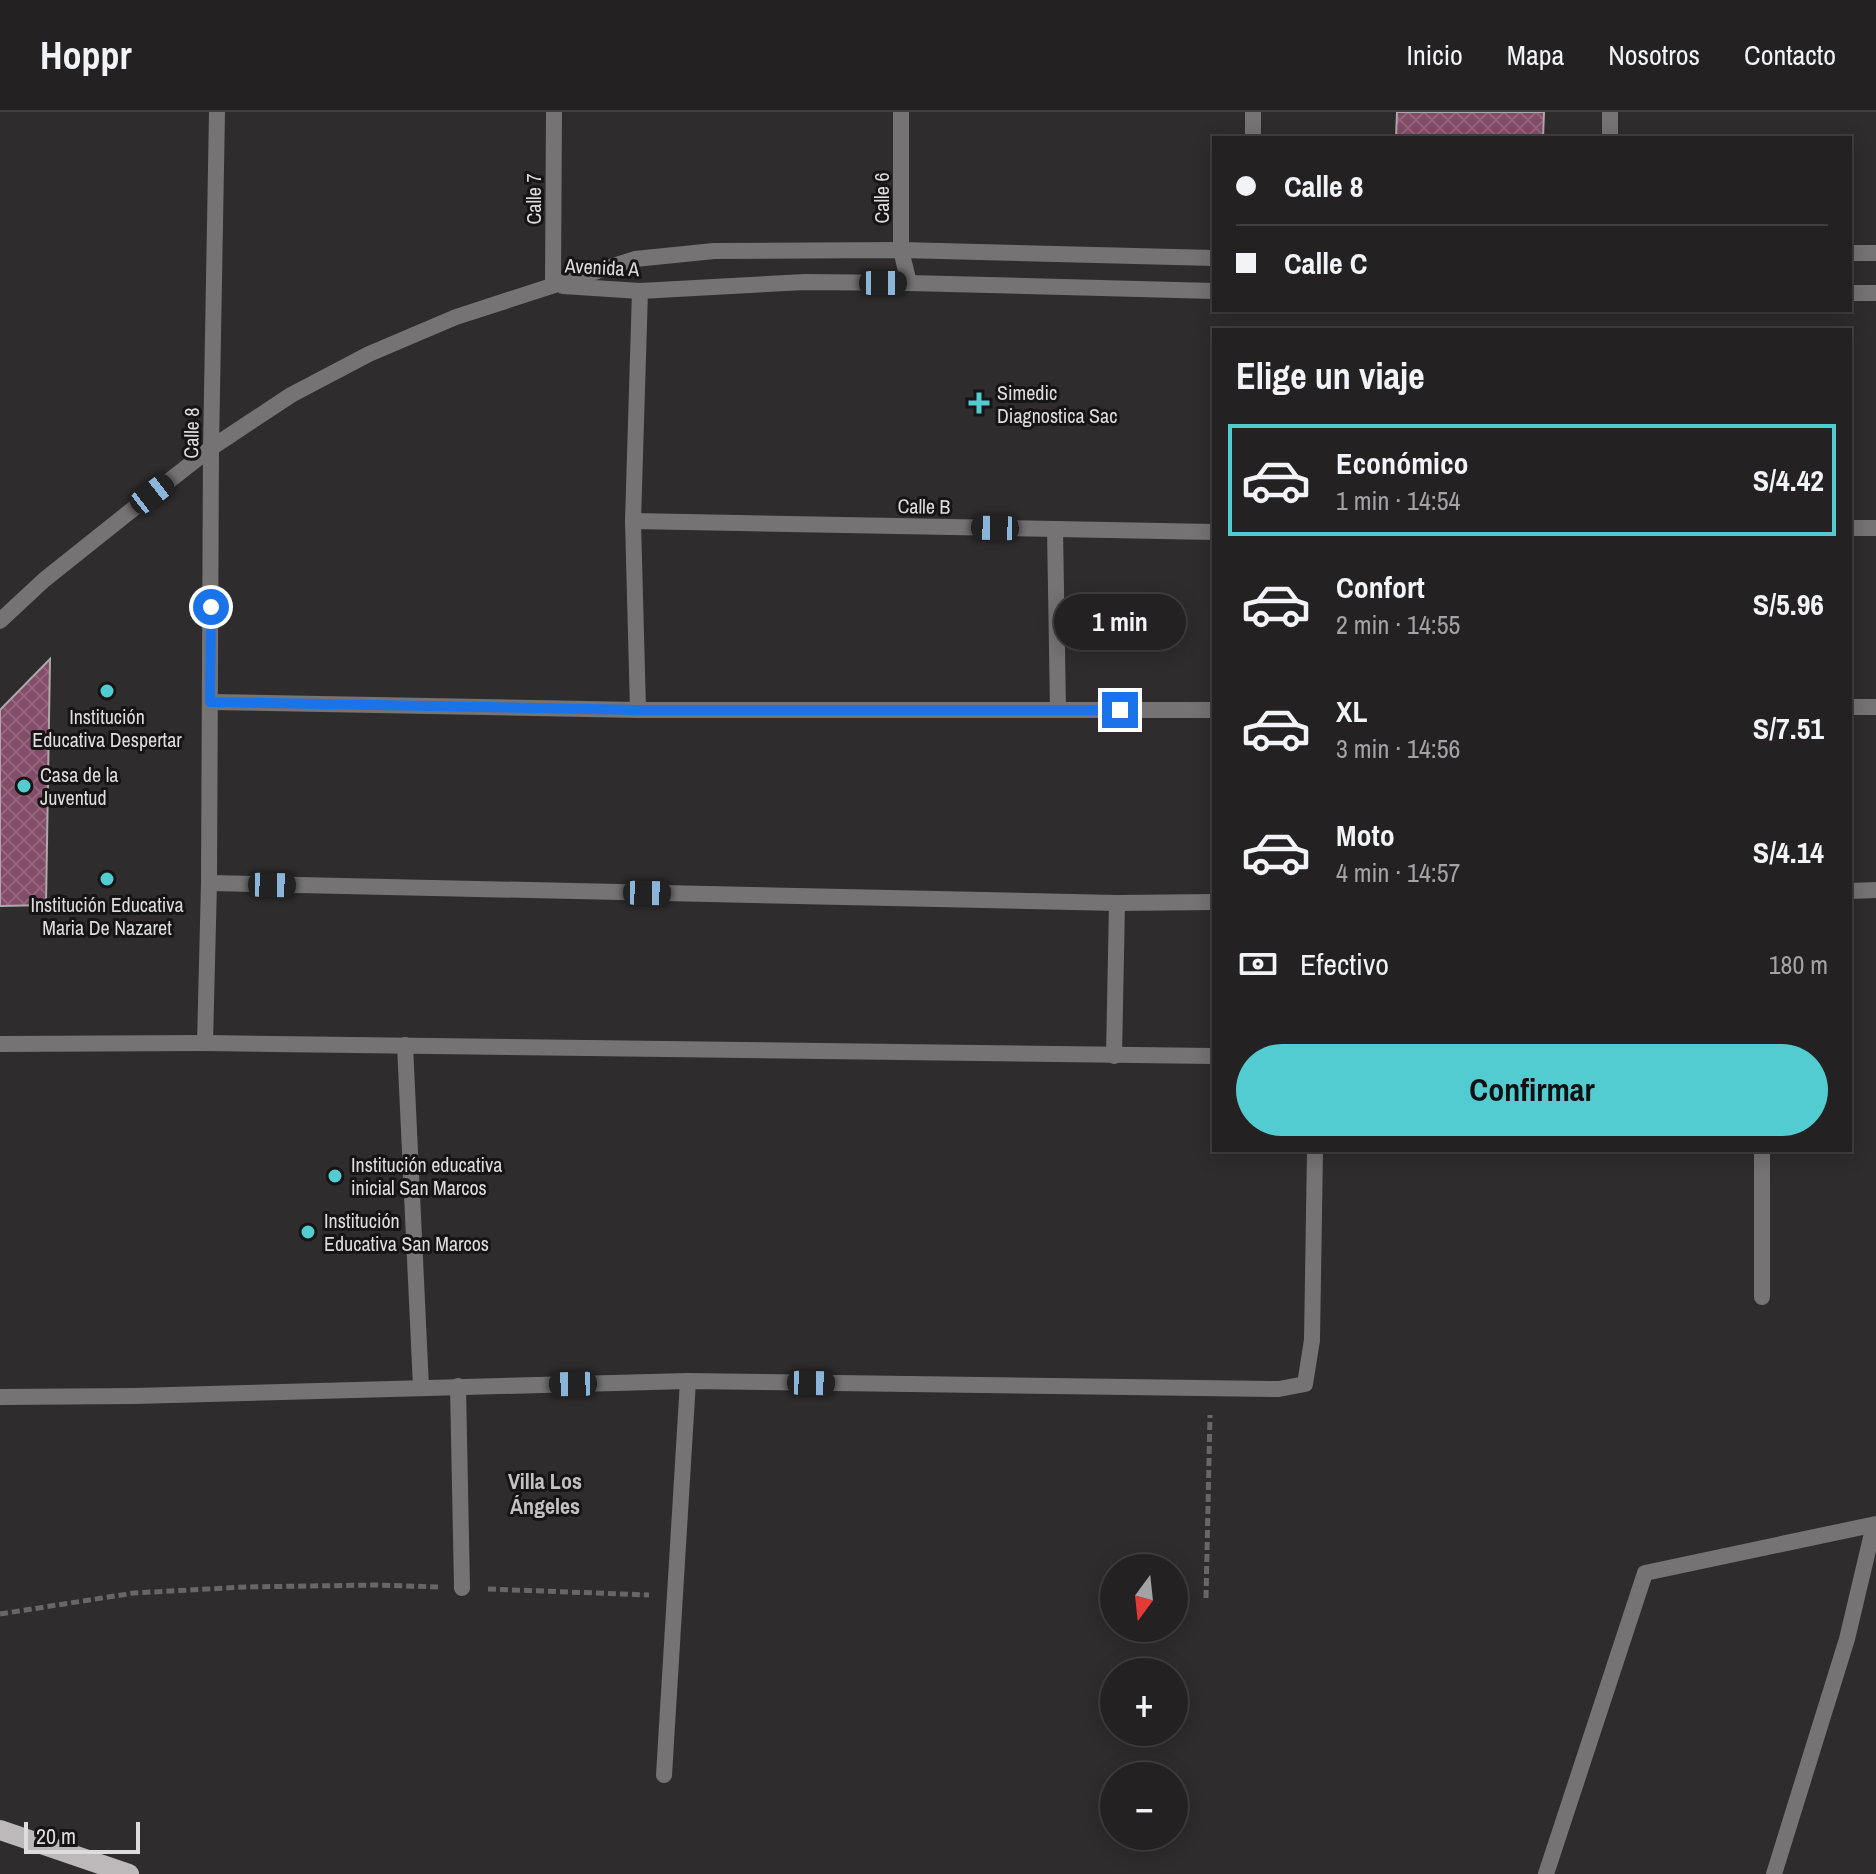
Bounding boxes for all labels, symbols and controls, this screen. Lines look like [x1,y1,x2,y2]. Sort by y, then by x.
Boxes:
text: Hoppr [40,30,132,81]
text: Inicio [1407,36,1463,74]
text: Mapa [1507,36,1564,74]
text: Nosotros [1608,36,1700,74]
text: Contacto [1744,36,1836,74]
text: Calle 8 [1284,166,1363,206]
street label: Calle 6 [868,172,895,224]
street label: Calle 7 [520,173,547,225]
text: Calle C [1284,243,1367,283]
street label: Avenida A [563,252,640,282]
car [859,271,907,295]
text: Elige un viaje [1236,352,1425,400]
place label: Simedic Diagnostica Sac [997,379,1117,429]
marker: Simedic Diagnostica Sac [968,392,990,414]
street label: Calle 8 [177,407,205,459]
text: Económico [1336,443,1469,483]
icon: car [1240,444,1312,516]
text: S/4.42 [1753,460,1824,500]
car [126,470,178,518]
text: 1 min · 14:54 [1336,483,1460,518]
street label: Calle B [897,492,951,520]
car [971,516,1019,540]
text: Confort [1336,567,1425,607]
icon: car [1240,568,1312,640]
text: S/5.96 [1753,584,1824,624]
route start [193,589,229,625]
callout: 1 min [1054,594,1186,650]
text: 1 min [1092,604,1148,639]
text: 2 min · 14:55 [1336,607,1460,642]
marker: Institución Educativa Despertar [98,682,116,700]
text: XL [1336,691,1367,731]
route end [1102,692,1138,728]
icon: car [1240,692,1312,764]
place label: Institución Educativa Despertar [32,703,182,753]
text: S/7.51 [1753,708,1824,748]
text: 3 min · 14:56 [1336,731,1460,766]
place label: Casa de la Juventud [40,761,118,811]
marker: Casa de la Juventud [15,777,33,795]
text: Moto [1336,815,1395,855]
icon: car [1240,816,1312,888]
text: S/4.14 [1753,832,1824,872]
text: 4 min · 14:57 [1336,855,1460,890]
marker: Institución Educativa Maria De Nazaret [98,870,116,888]
car [248,873,296,897]
car [623,881,671,905]
place label: Institución Educativa Maria De Nazaret [30,891,184,941]
icon: cash [1236,942,1280,986]
text: Efectivo [1300,944,1389,984]
text: 180 m [1769,947,1828,982]
button: Confirmar [1236,1044,1828,1136]
place label: Institución educativa inicial San Marcos [351,1151,502,1201]
marker: Institución educativa inicial San Marcos [326,1167,344,1185]
place label: Institución Educativa San Marcos [324,1207,489,1257]
marker: Institución Educativa San Marcos [299,1223,317,1241]
car [787,1371,835,1395]
car [549,1372,597,1396]
district label: Villa Los Ángeles [508,1466,582,1521]
north arrow [1100,1554,1188,1642]
map controls [1100,1554,1188,1850]
button: + [1100,1658,1188,1746]
button: − [1100,1762,1188,1850]
scale bar [24,1818,140,1854]
text: 20 m [36,1821,76,1851]

